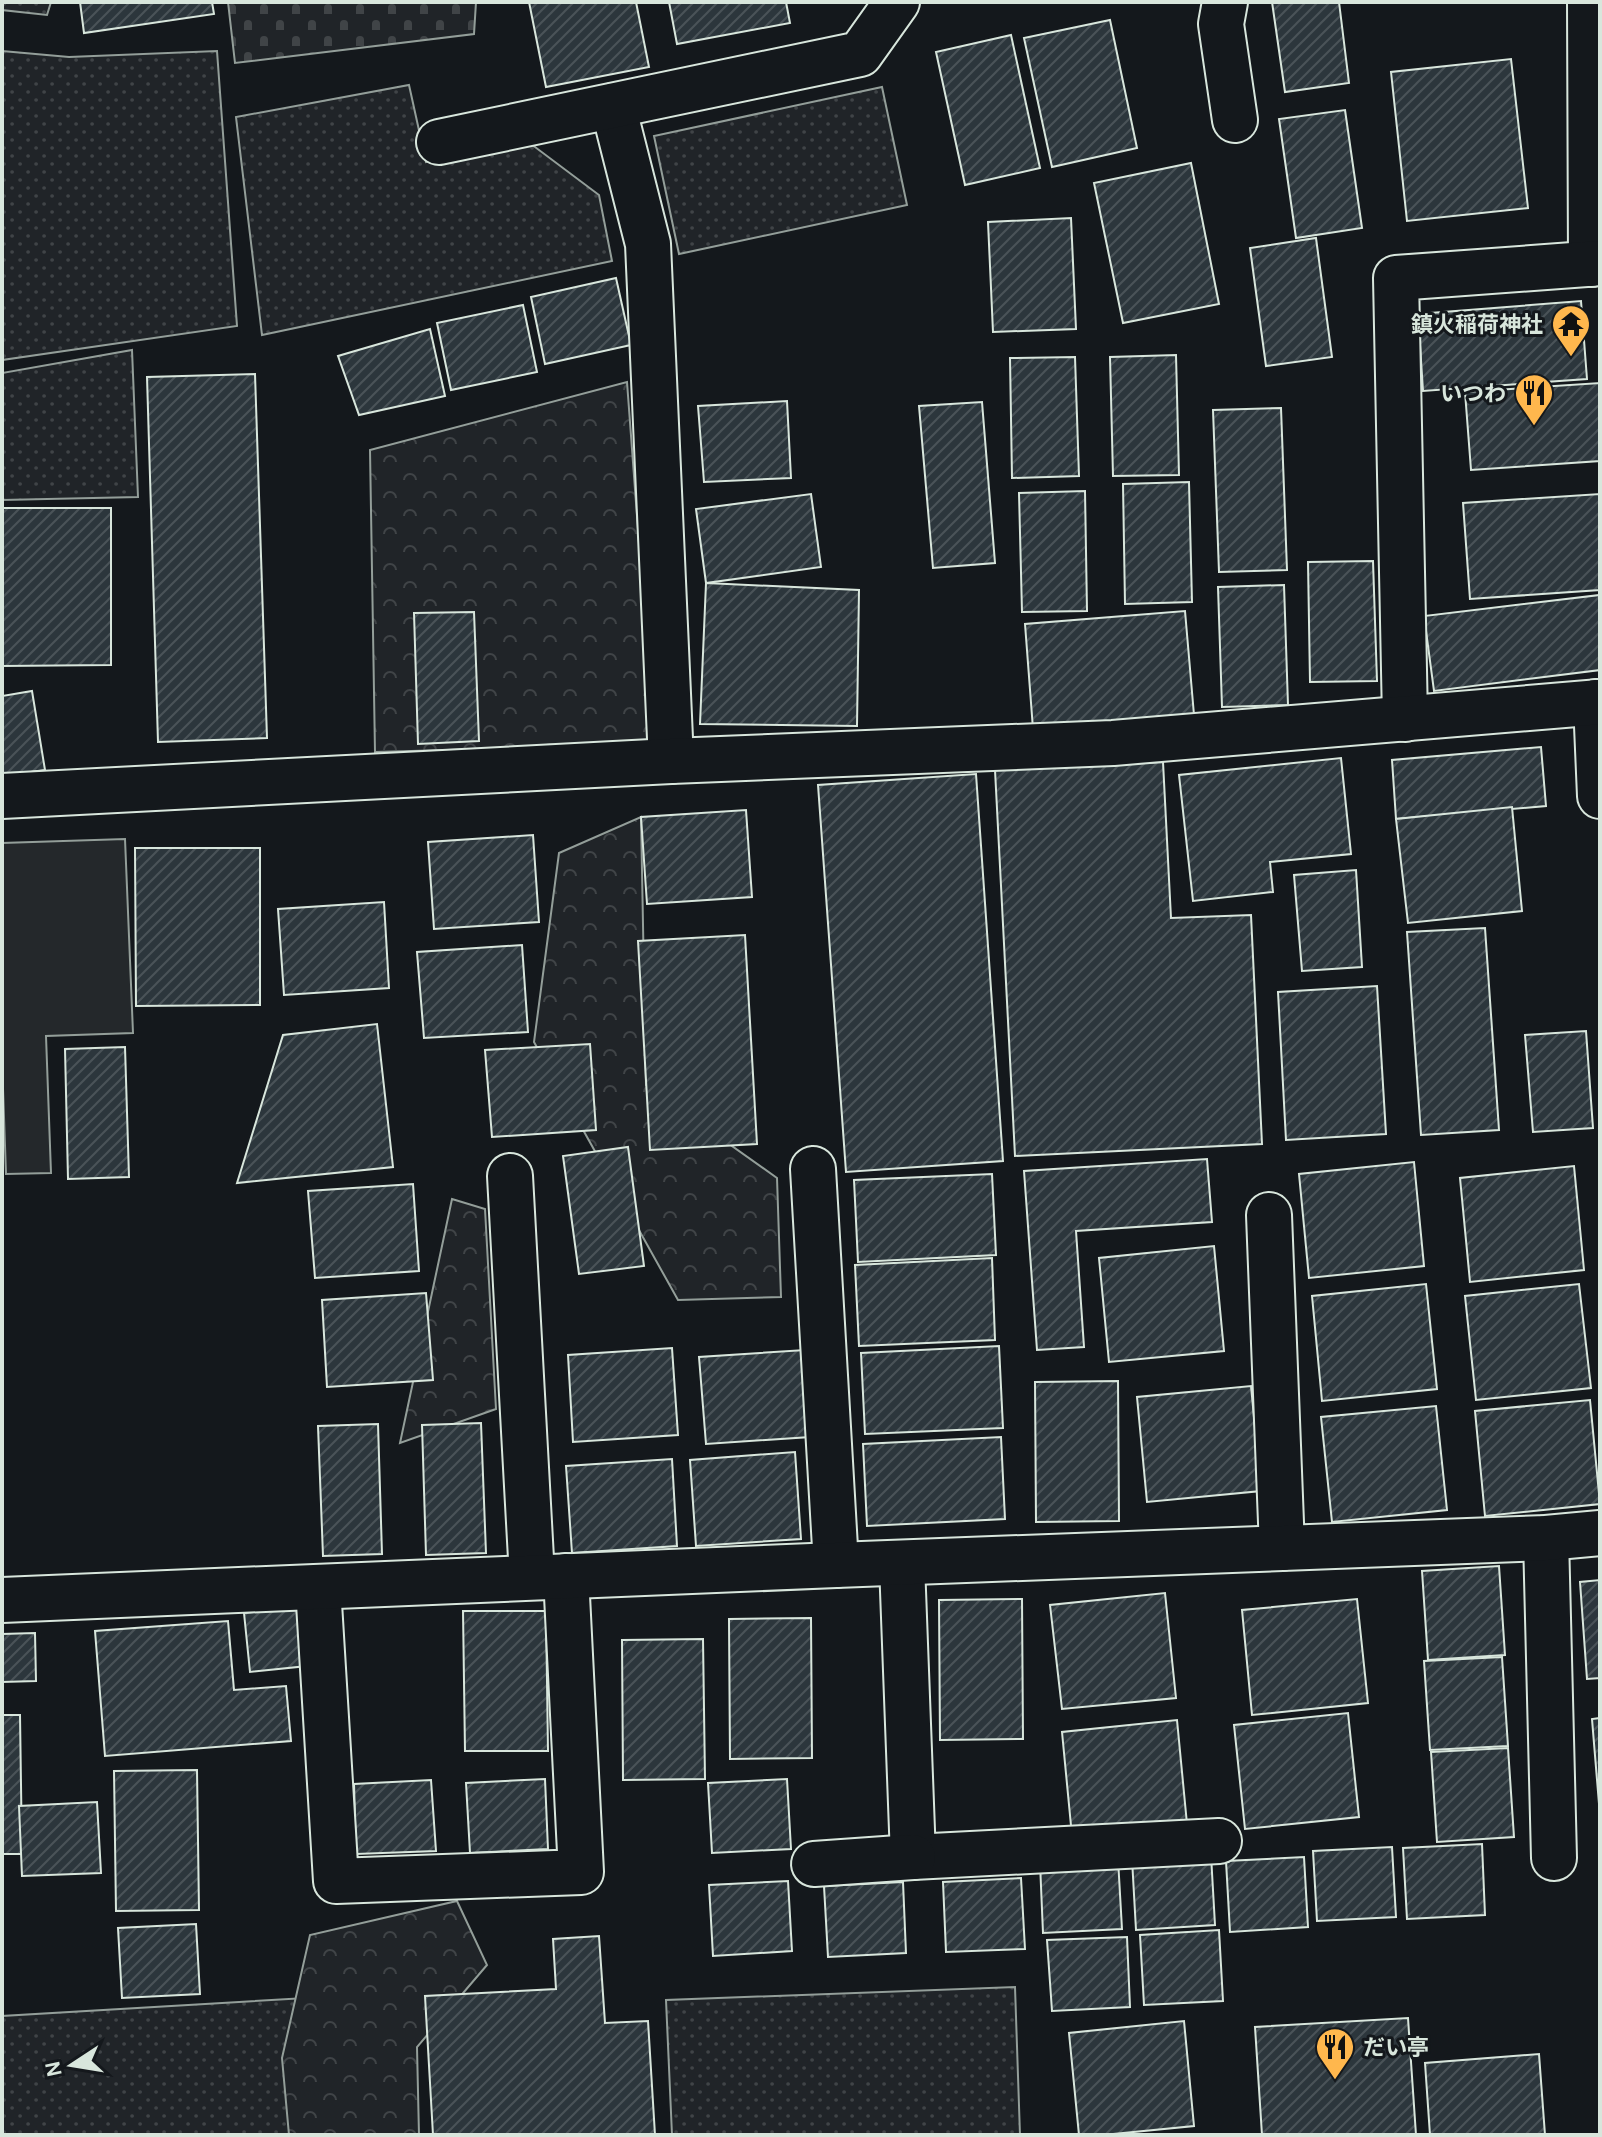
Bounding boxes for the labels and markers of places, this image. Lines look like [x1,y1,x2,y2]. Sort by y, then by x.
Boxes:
temple icon: 鎮火稲荷神社 [1550,303,1592,358]
place label: 鎮火稲荷神社 [1411,312,1543,338]
restaurant icon: いつわ [1513,372,1555,427]
place label: いつわ [1440,381,1506,407]
restaurant icon: だい亭 [1314,2026,1356,2081]
place label: だい亭 [1363,2035,1429,2061]

